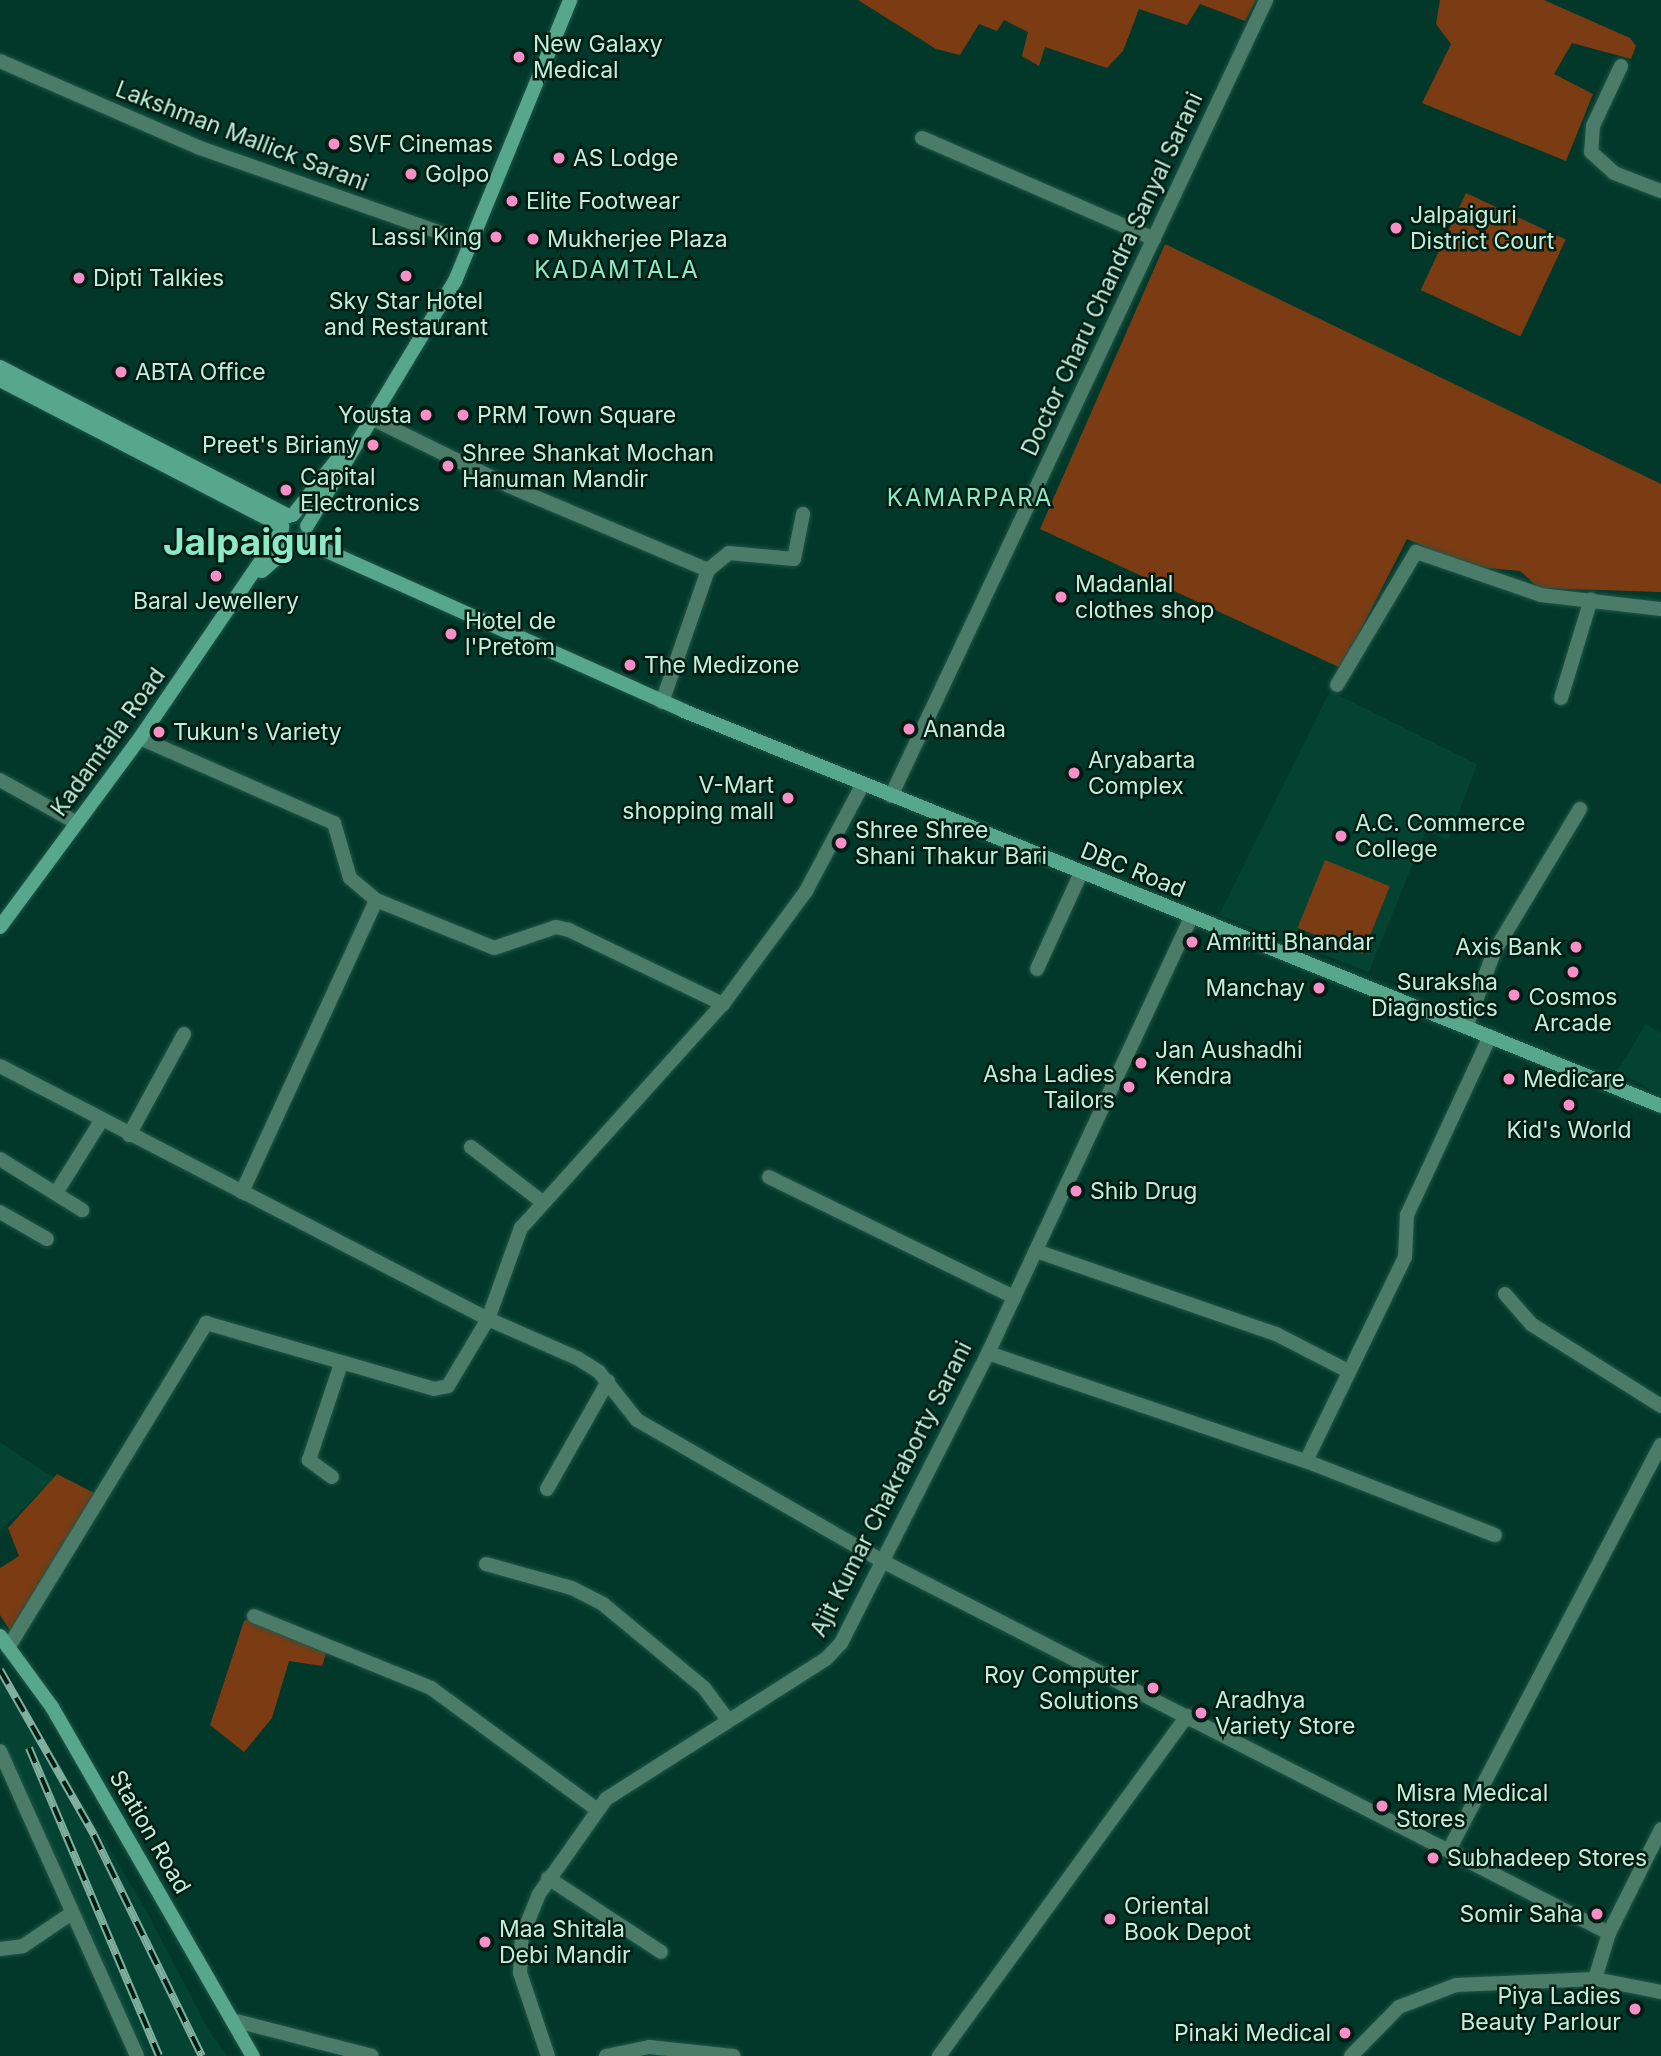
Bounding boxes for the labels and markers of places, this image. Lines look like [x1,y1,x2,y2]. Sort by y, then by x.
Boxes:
place label: New Galaxy Medical [533,30,663,84]
marker: New Galaxy Medical [511,49,527,65]
place label: SVF Cinemas [348,130,493,158]
marker: SVF Cinemas [326,136,342,152]
place label: AS Lodge [573,144,678,172]
marker: AS Lodge [551,150,567,166]
place label: Golpo [425,160,489,188]
marker: Golpo [403,166,419,182]
place label: Elite Footwear [526,187,680,215]
marker: Elite Footwear [504,193,520,209]
place label: Jalpaiguri District Court [1410,201,1554,255]
marker: Jalpaiguri District Court [1388,220,1404,236]
place label: Lassi King [371,223,482,251]
place label: Mukherjee Plaza [547,225,728,253]
marker: Lassi King [488,229,504,245]
marker: Mukherjee Plaza [525,231,541,247]
place label: Dipti Talkies [93,264,224,292]
marker: Sky Star Hotel and Restaurant [398,268,414,284]
marker: Dipti Talkies [71,270,87,286]
place label: Sky Star Hotel and Restaurant [324,287,488,341]
place label: ABTA Office [135,358,266,386]
marker: ABTA Office [113,364,129,380]
place label: Yousta [338,401,412,429]
place label: PRM Town Square [477,401,676,429]
marker: Yousta [418,407,434,423]
marker: PRM Town Square [455,407,471,423]
place label: Preet's Biriany [202,431,359,459]
marker: Preet's Biriany [365,437,381,453]
place label: Shree Shankat Mochan Hanuman Mandir [462,439,714,493]
marker: Shree Shankat Mochan Hanuman Mandir [440,458,456,474]
place label: Capital Electronics [300,463,420,517]
marker: Capital Electronics [278,482,294,498]
marker: Baral Jewellery [208,568,224,584]
place label: Madanlal clothes shop [1075,570,1214,624]
place label: Baral Jewellery [133,587,299,615]
marker: Madanlal clothes shop [1053,589,1069,605]
place label: Hotel de l'Pretom [465,607,556,661]
marker: Hotel de l'Pretom [443,626,459,642]
place label: The Medizone [644,651,799,679]
marker: The Medizone [622,657,638,673]
place label: Ananda [923,715,1006,743]
place label: Tukun's Variety [173,718,342,746]
marker: Ananda [901,721,917,737]
marker: Tukun's Variety [151,724,167,740]
place label: Aryabarta Complex [1088,746,1195,800]
marker: Aryabarta Complex [1066,765,1082,781]
place label: V-Mart shopping mall [622,771,774,825]
marker: V-Mart shopping mall [780,790,796,806]
place label: A.C. Commerce College [1355,809,1526,863]
place label: Shree Shree Shani Thakur Bari [855,816,1047,870]
marker: A.C. Commerce College [1333,828,1349,844]
marker: Shree Shree Shani Thakur Bari [833,835,849,851]
place label: Amritti Bhandar [1206,928,1374,956]
place label: Axis Bank [1455,933,1562,961]
marker: Amritti Bhandar [1184,934,1200,950]
marker: Axis Bank [1568,939,1584,955]
marker: Cosmos Arcade [1565,964,1581,980]
place label: Suraksha Diagnostics [1371,968,1498,1022]
place label: Manchay [1205,974,1305,1002]
marker: Manchay [1311,980,1327,996]
place label: Cosmos Arcade [1529,983,1617,1037]
marker: Suraksha Diagnostics [1504,985,1524,1005]
place label: Jan Aushadhi Kendra [1155,1036,1302,1090]
marker: Jan Aushadhi Kendra [1133,1055,1149,1071]
place label: Asha Ladies Tailors [983,1060,1115,1114]
place label: Medicare [1523,1065,1625,1093]
marker: Medicare [1501,1071,1517,1087]
marker: Asha Ladies Tailors [1121,1079,1137,1095]
marker: Kid's World [1561,1097,1577,1113]
place label: Kid's World [1507,1116,1631,1144]
place label: Shib Drug [1090,1177,1197,1205]
marker: Shib Drug [1068,1183,1084,1199]
place label: Roy Computer Solutions [984,1661,1139,1715]
marker: Roy Computer Solutions [1145,1680,1161,1696]
place label: Aradhya Variety Store [1215,1686,1356,1740]
marker: Aradhya Variety Store [1193,1705,1209,1721]
place label: Misra Medical Stores [1396,1779,1548,1833]
marker: Misra Medical Stores [1374,1798,1390,1814]
place label: Subhadeep Stores [1447,1844,1647,1872]
marker: Subhadeep Stores [1425,1850,1441,1866]
place label: Oriental Book Depot [1124,1892,1251,1946]
place label: Somir Saha [1459,1900,1583,1928]
marker: Somir Saha [1589,1906,1605,1922]
marker: Oriental Book Depot [1102,1911,1118,1927]
place label: Maa Shitala Debi Mandir [499,1915,631,1969]
marker: Maa Shitala Debi Mandir [477,1934,493,1950]
place label: Piya Ladies Beauty Parlour [1460,1982,1621,2036]
marker: Piya Ladies Beauty Parlour [1627,2001,1643,2017]
place label: Pinaki Medical [1174,2019,1331,2047]
marker: Pinaki Medical [1337,2025,1353,2041]

